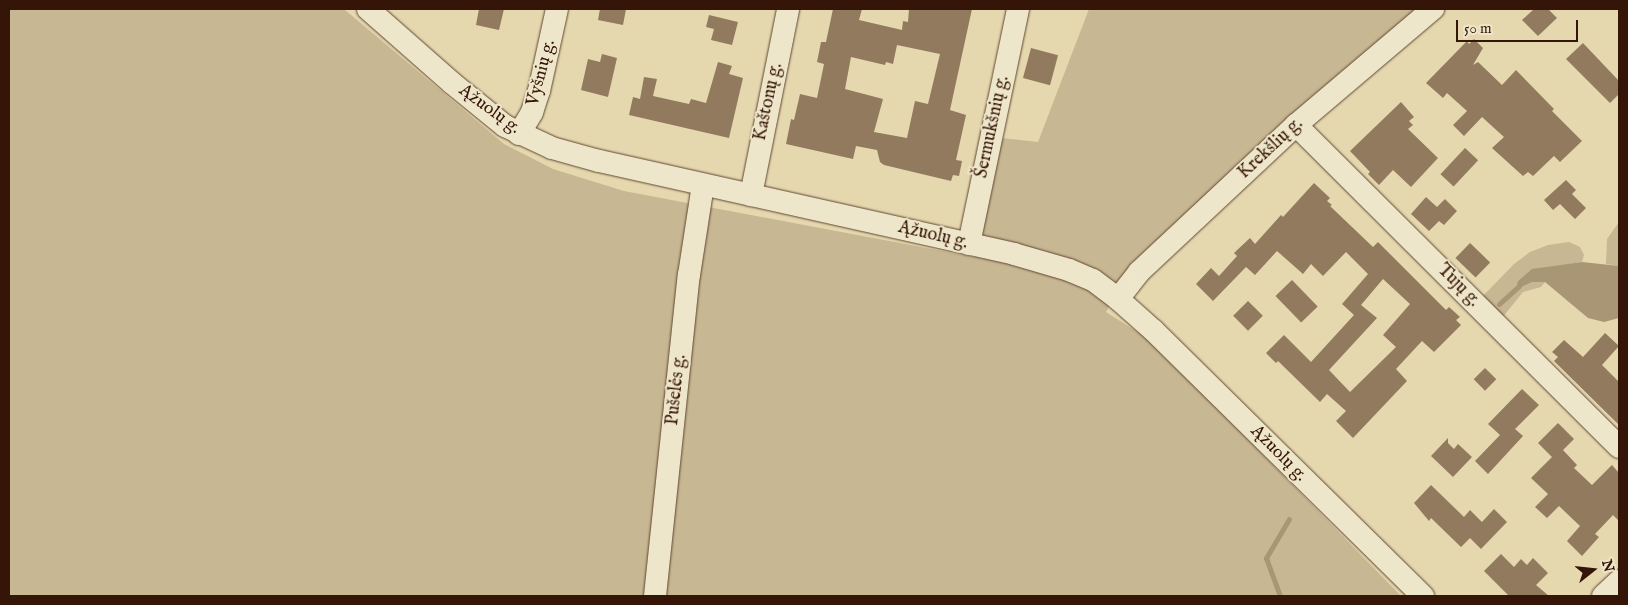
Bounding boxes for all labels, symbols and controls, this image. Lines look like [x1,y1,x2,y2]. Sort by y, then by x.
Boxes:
scale bar [1458,10,1580,42]
text: 50 m [1464,19,1492,38]
street label: Vyšnių g. [523,38,561,108]
street label: Kaštonų g. [750,61,788,143]
street label: Šermukšnių g. [972,74,1014,180]
street label: Ąžuolų g. [454,80,524,140]
street label: Krekšlių g. [1234,114,1308,184]
street label: Ąžuolų g. [896,217,970,255]
street label: Tujų g. [1432,260,1484,312]
street label: Pušelės g. [663,353,691,427]
street label: Ąžuolų g. [1245,421,1311,487]
north arrow [1568,545,1618,595]
text: N [1597,558,1618,574]

